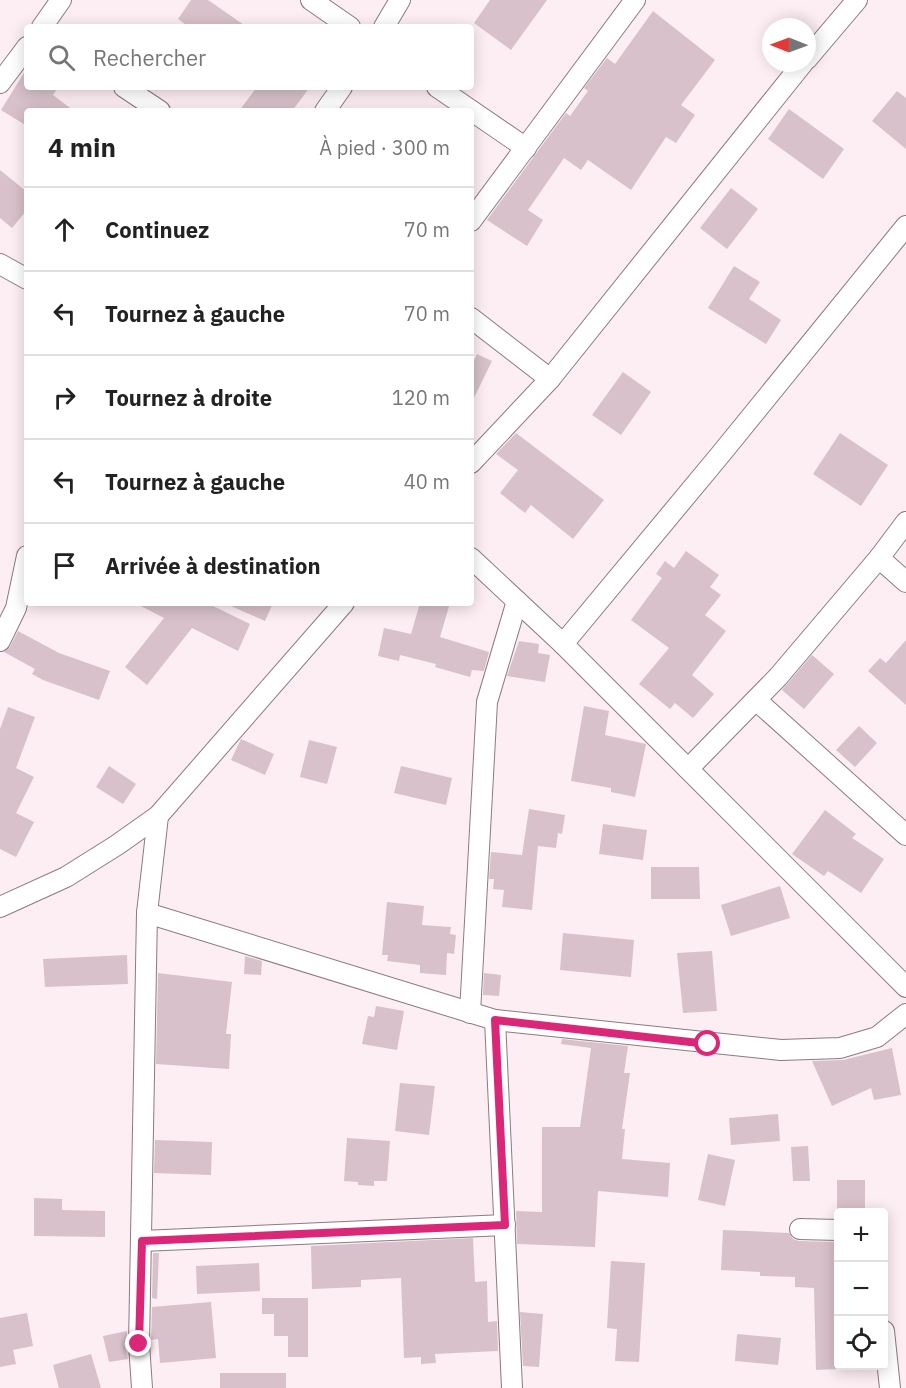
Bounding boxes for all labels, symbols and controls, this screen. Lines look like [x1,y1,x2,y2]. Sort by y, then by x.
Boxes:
north arrow [762,18,816,72]
search box [24,24,474,90]
icon: search [45,41,78,74]
text: Rechercher [93,43,206,72]
text: 4 min [48,130,116,164]
text: À pied · 300 m [319,134,450,161]
icon: ahead [48,213,81,246]
text: Continuez [105,215,209,244]
text: 70 m [404,216,450,243]
icon: left [48,297,81,330]
text: Tournez à gauche [105,299,285,328]
text: 70 m [404,300,450,327]
icon: right [48,381,81,414]
text: Tournez à droite [105,383,272,412]
text: 120 m [392,384,450,411]
icon: left [48,465,81,498]
text: Tournez à gauche [105,467,285,496]
text: 40 m [404,468,450,495]
icon: arrive [48,549,81,582]
text: Arrivée à destination [105,551,321,580]
route start [694,1030,720,1056]
map controls [834,1208,888,1370]
button: + [834,1208,888,1262]
button: − [834,1262,888,1316]
button: locate [834,1316,888,1370]
route end [125,1330,151,1356]

